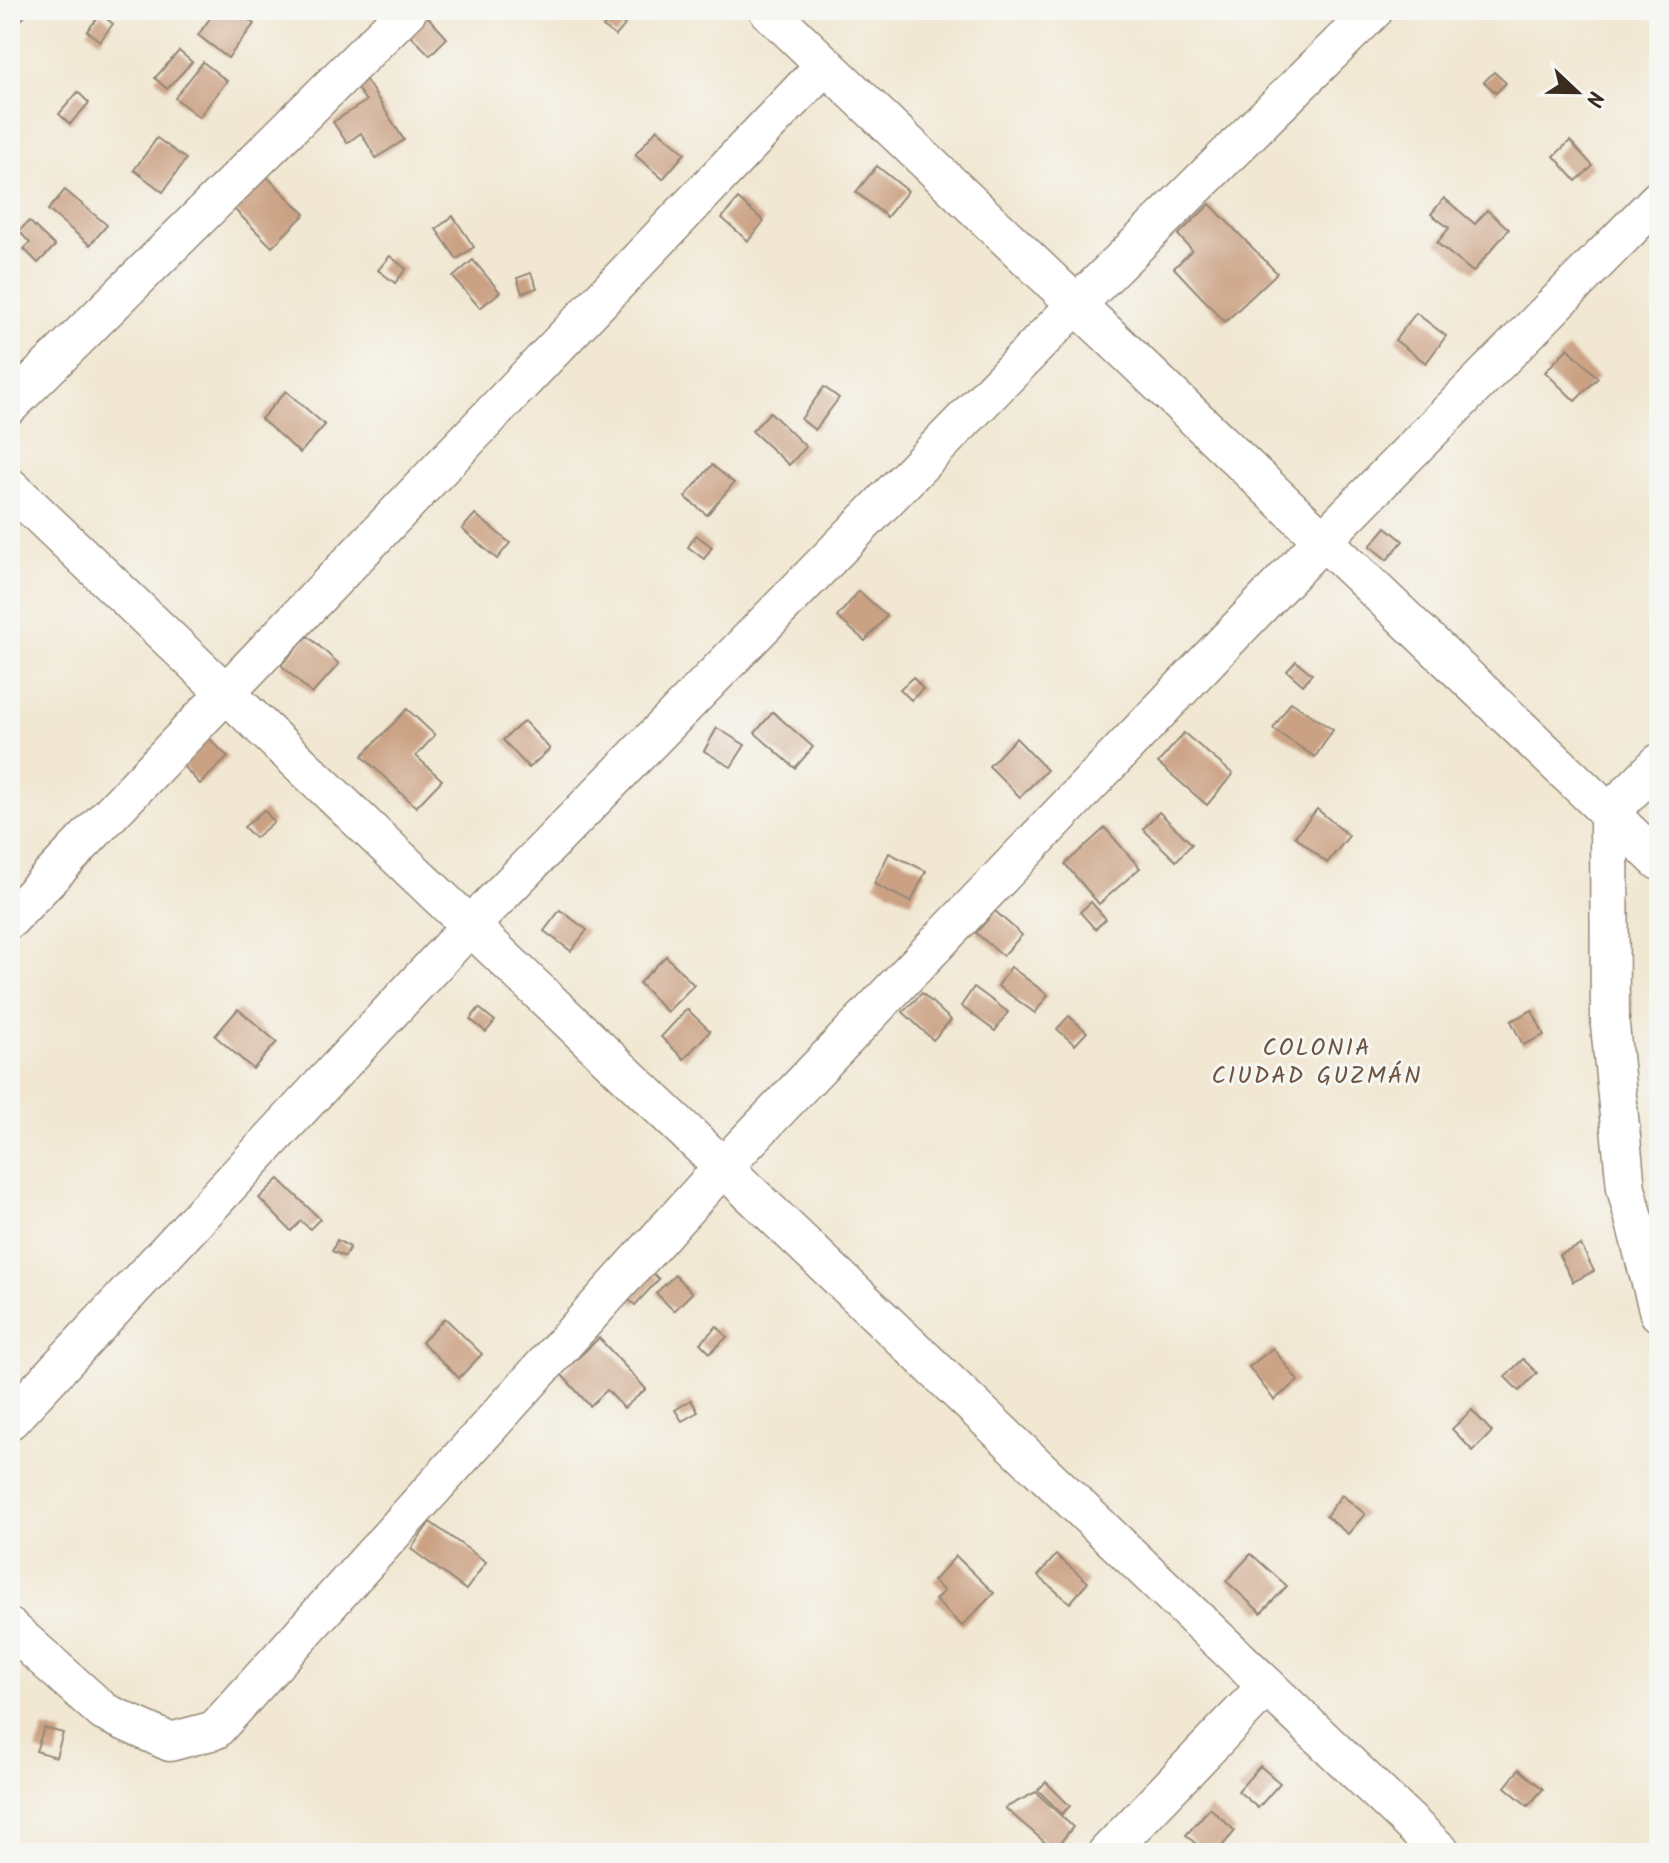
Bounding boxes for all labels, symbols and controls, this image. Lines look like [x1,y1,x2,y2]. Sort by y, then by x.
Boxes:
north arrow [1537,52,1617,132]
text: N [1574,86,1612,112]
district label: COLONIA CIUDAD GUZMÁN [1211,1029,1423,1096]

